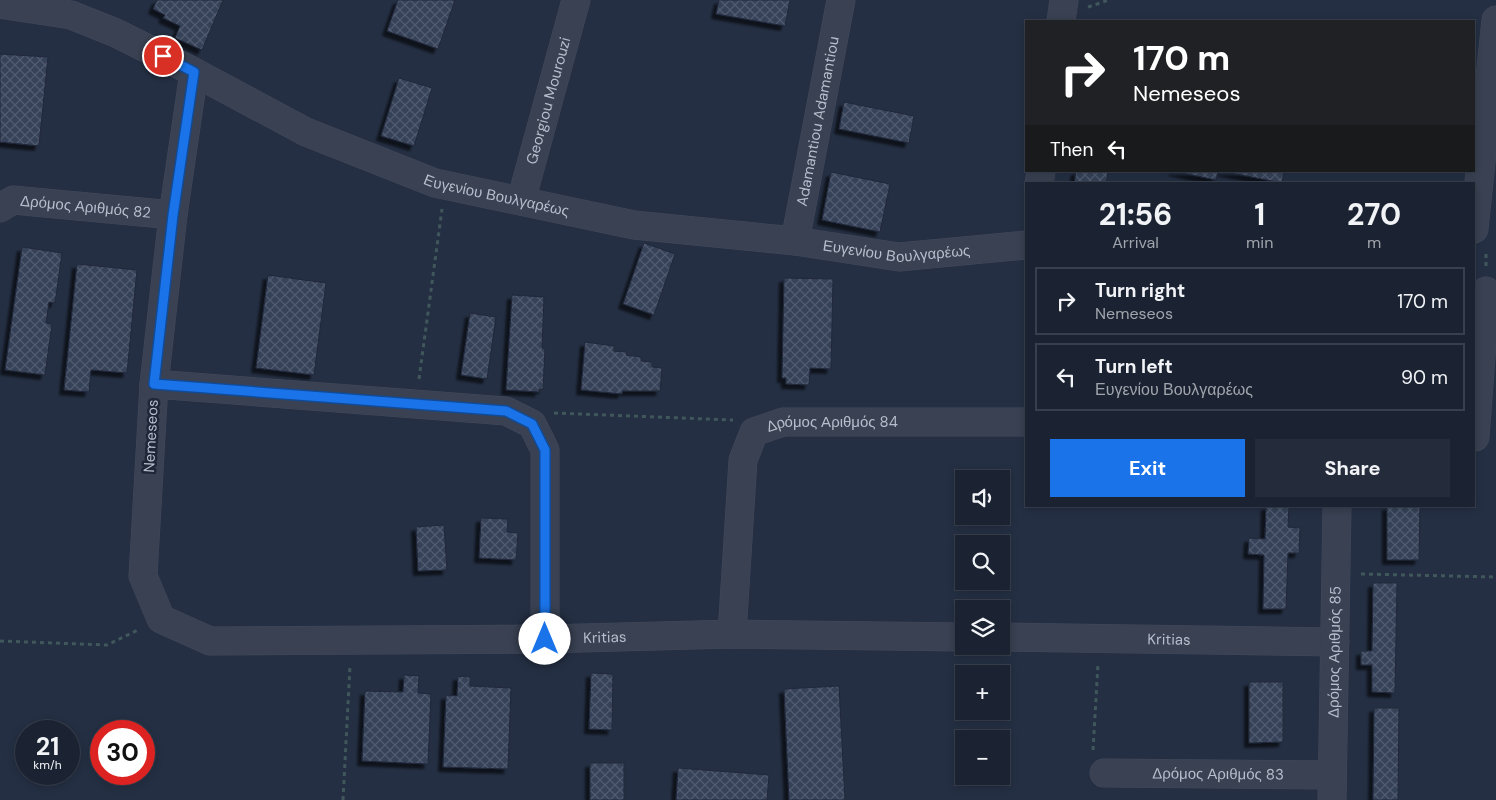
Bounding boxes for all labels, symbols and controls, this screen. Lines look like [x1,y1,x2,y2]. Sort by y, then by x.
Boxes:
street label: Adamantiou Adamantiou [792,34,844,208]
pin [142,35,184,77]
street label: Georgiou Mourouzi [522,35,575,167]
text: 170 m [1133,35,1230,81]
icon: right [1050,40,1115,105]
icon: arrive [149,42,177,70]
text: Nemeseos [1133,79,1240,108]
icon: left [1103,135,1131,163]
text: Then [1050,137,1093,162]
street label: Ευγενίου Βουλγαρέως [421,170,571,221]
street label: Δρόμος Αριθμός 82 [19,191,152,223]
text: 21:56 [1099,195,1172,234]
text: 1 [1254,195,1265,234]
text: 270 [1347,195,1401,234]
text: Arrival [1112,232,1159,253]
text: min [1246,232,1273,253]
text: m [1367,232,1381,253]
street label: Ευγενίου Βουλγαρέως [822,235,971,267]
text: Turn right [1095,278,1185,303]
icon: right [1052,287,1080,315]
text: 170 m [1397,289,1448,314]
text: Nemeseos [1095,303,1173,324]
text: Turn left [1095,354,1173,379]
icon: left [1052,363,1080,391]
text: 90 m [1401,365,1448,390]
text: Ευγενίου Βουλγαρέως [1095,379,1253,400]
street label: Nemeseos [139,399,163,473]
street label: Δρόμος Αριθμός 84 [764,412,898,437]
button: Exit [1050,439,1245,497]
button: Share [1255,439,1450,497]
map controls [955,470,1010,785]
button: sound [955,470,1010,525]
button: search [955,535,1010,590]
street label: Δρόμος Αριθμός 85 [1323,586,1346,718]
button: layers [955,600,1010,655]
position arrow [518,612,570,664]
street label: Kritias [583,627,627,648]
street label: Kritias [1147,629,1191,650]
button: + [955,665,1010,720]
speed limit sign: 30 [90,720,155,785]
text: 21 [36,730,59,763]
button: − [955,730,1010,785]
text: km/h [33,757,62,773]
street label: Δρόμος Αριθμός 83 [1152,763,1284,785]

